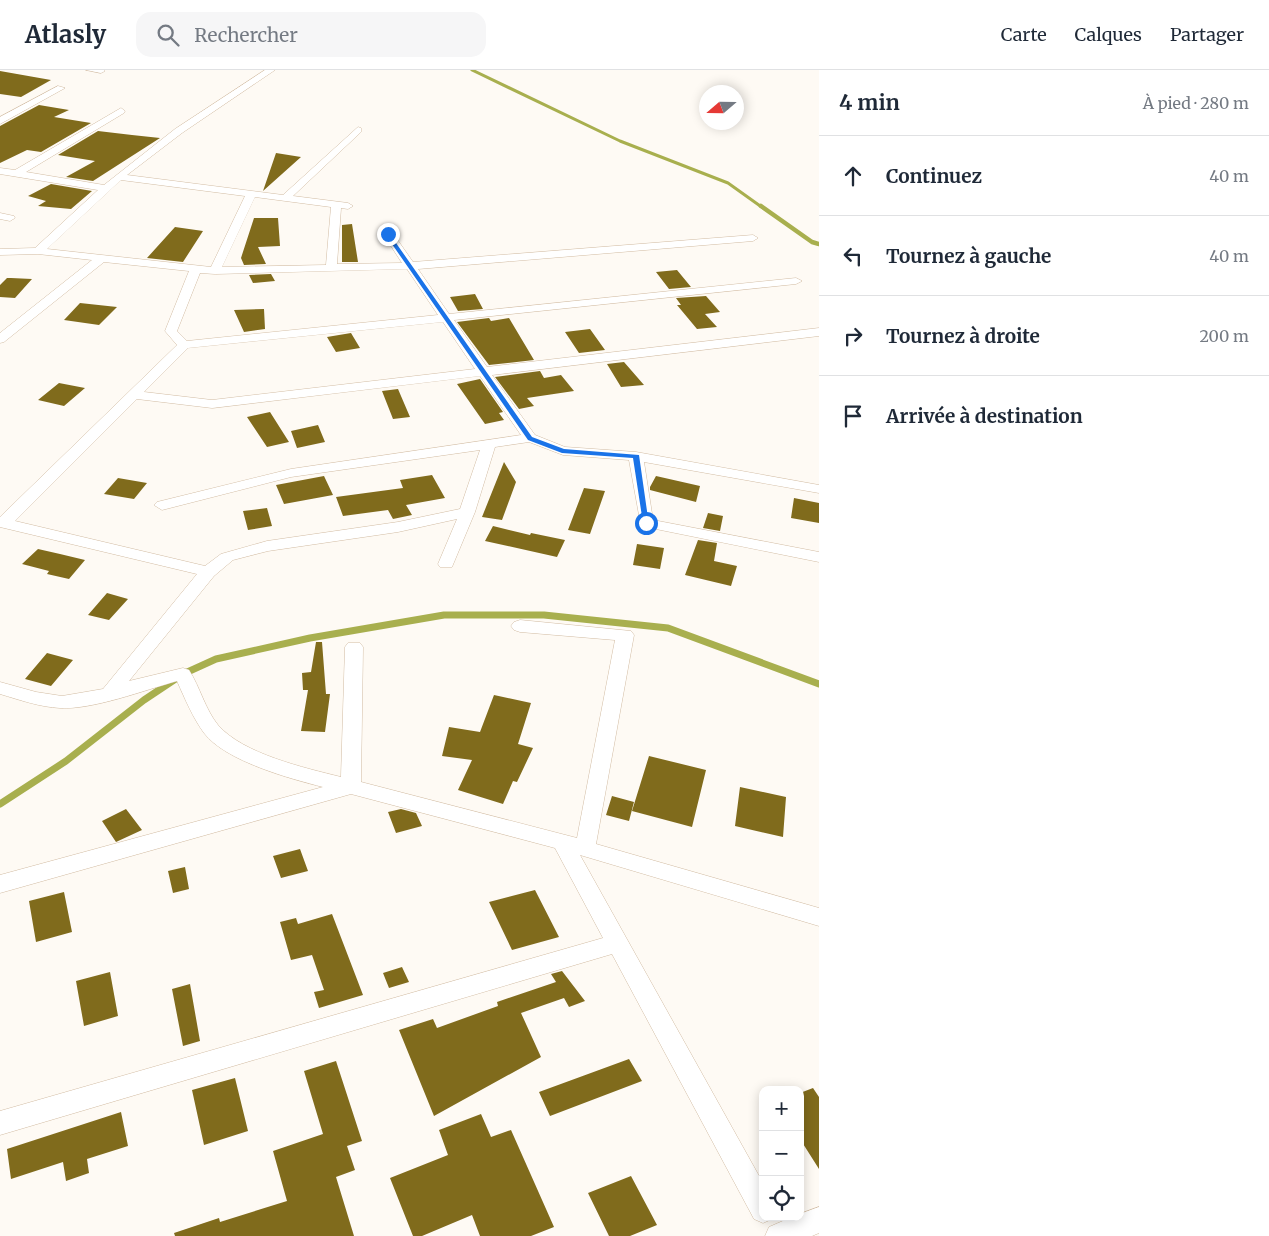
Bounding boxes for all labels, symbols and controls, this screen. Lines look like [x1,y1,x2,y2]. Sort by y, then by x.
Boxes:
search box [136,12,486,57]
text: Atlasly [25,19,106,50]
icon: search [154,21,182,49]
text: Rechercher [194,23,298,47]
text: Carte [1001,23,1047,46]
text: Calques [1075,23,1142,46]
text: Partager [1170,23,1244,46]
north arrow [699,85,744,130]
text: 4 min [839,89,900,116]
text: À pied · 280 m [1143,93,1249,113]
icon: ahead [839,162,867,190]
text: Continuez [886,164,982,188]
text: 40 m [1209,166,1249,186]
route end [377,223,400,246]
icon: left [839,242,867,270]
text: Tournez à gauche [886,244,1051,268]
text: 40 m [1209,246,1249,266]
icon: right [839,322,867,350]
text: Tournez à droite [886,324,1040,348]
text: 200 m [1199,326,1249,346]
icon: arrive [839,402,867,430]
text: Arrivée à destination [886,404,1083,428]
route start [635,512,658,535]
map controls [759,1086,804,1221]
button: + [759,1086,804,1131]
button: − [759,1131,804,1176]
button: locate [759,1176,804,1221]

